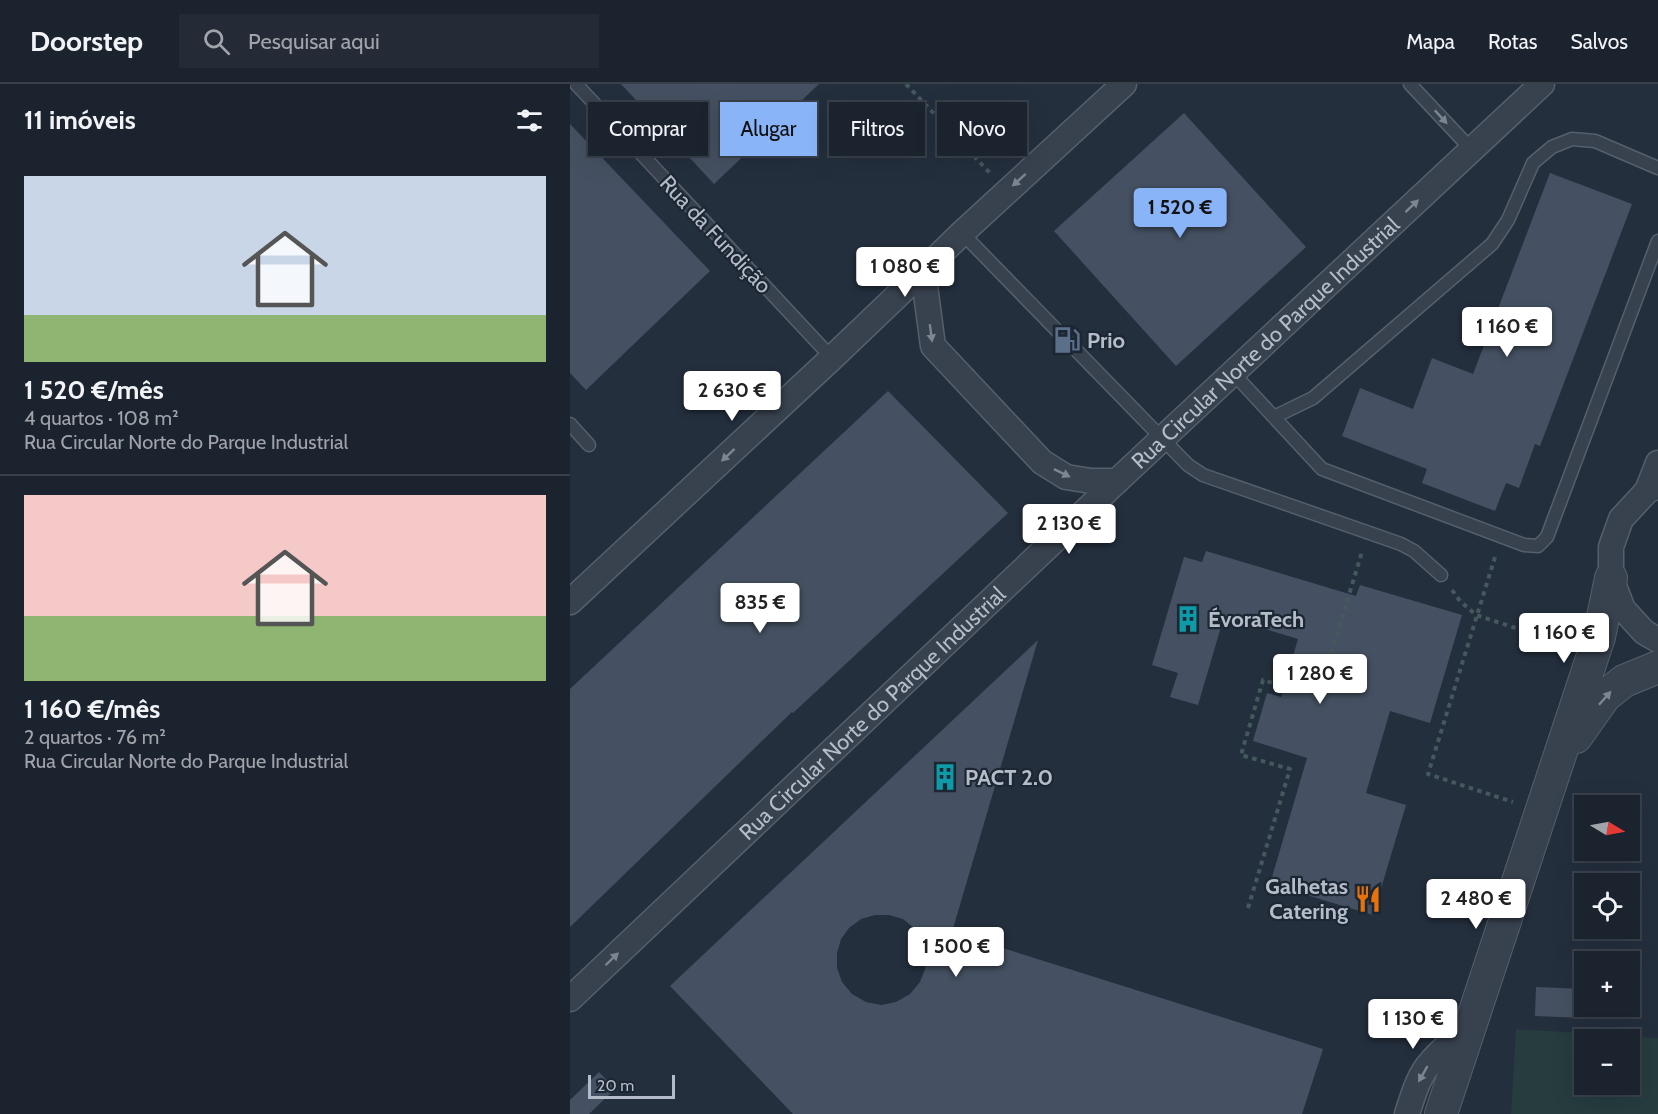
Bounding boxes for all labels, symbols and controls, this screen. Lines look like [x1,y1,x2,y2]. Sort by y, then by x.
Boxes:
search box [179,14,599,68]
text: Doorstep [30,24,143,58]
icon: search [200,25,233,58]
text: Pesquisar aqui [248,28,380,55]
text: Mapa [1406,29,1455,54]
text: Rotas [1488,29,1537,54]
text: Salvos [1570,29,1628,54]
chip: Comprar [588,102,708,156]
chip: Alugar [720,102,817,156]
chip: Filtros [829,102,925,156]
chip: Novo [937,102,1027,156]
text: 11 imóveis [24,104,136,136]
icon: filters [513,104,546,137]
one-way arrow [1434,109,1448,124]
street label: Rua da Fundição [654,170,777,299]
one-way arrow [1012,173,1027,186]
pin: 1 520 € [1125,188,1235,239]
text: 1 520 € [1148,195,1212,219]
one-way arrow [1404,199,1419,213]
street label: Rua Circular Norte do Parque Industrial [1126,211,1406,475]
icon: home [231,215,339,323]
pin: 1 080 € [850,247,960,298]
text: 1 080 € [870,254,940,278]
pin: 1 160 € [1452,307,1562,358]
text: 1 160 € [1476,314,1538,338]
one-way arrow [927,324,936,343]
fuel station icon: Prio [1052,325,1082,355]
place label: Prio [1087,327,1125,354]
pin: 2 630 € [677,371,787,422]
text: 1 520 €/mês [24,374,164,406]
text: 2 630 € [698,378,766,402]
text: 4 quartos · 108 m² [24,406,179,430]
text: Rua Circular Norte do Parque Industrial [24,430,348,454]
one-way arrow [720,448,735,462]
one-way arrow [1053,468,1070,478]
pin: 2 130 € [1014,504,1124,555]
text: 2 130 € [1037,511,1101,535]
icon: home [231,534,339,642]
street label: Rua Circular Norte do Parque Industrial [734,580,1012,846]
pin: 835 € [718,583,802,634]
text: 835 € [735,590,785,614]
building icon: ÉvoraTech [1173,604,1203,634]
place label: ÉvoraTech [1208,606,1304,633]
pin: 1 160 € [1509,613,1619,664]
text: 1 160 € [1533,620,1595,644]
pin: 1 280 € [1265,654,1375,705]
text: 1 280 € [1287,661,1353,685]
one-way arrow [1598,691,1612,706]
text: 1 160 €/mês [24,693,160,725]
text: 2 quartos · 76 m² [24,725,166,749]
text: Rua Circular Norte do Parque Industrial [24,749,348,773]
building icon: PACT 2.0 [930,762,960,792]
place label: PACT 2.0 [965,764,1053,791]
north arrow [1574,795,1640,861]
map controls [1574,795,1640,1095]
place label: Galhetas Catering [1265,873,1348,925]
button: locate [1574,873,1640,939]
pin: 2 480 € [1421,879,1531,930]
restaurant icon: Galhetas Catering [1353,884,1383,914]
text: 2 480 € [1440,886,1512,910]
pin: 1 500 € [901,927,1011,978]
text: 1 500 € [922,934,990,958]
button: + [1574,951,1640,1017]
one-way arrow [605,952,620,966]
pin: 1 130 € [1358,999,1468,1050]
text: 1 130 € [1382,1006,1444,1030]
button: − [1574,1029,1640,1095]
one-way arrow [1418,1066,1428,1083]
scale bar [588,1072,675,1100]
text: 20 m [597,1076,634,1095]

